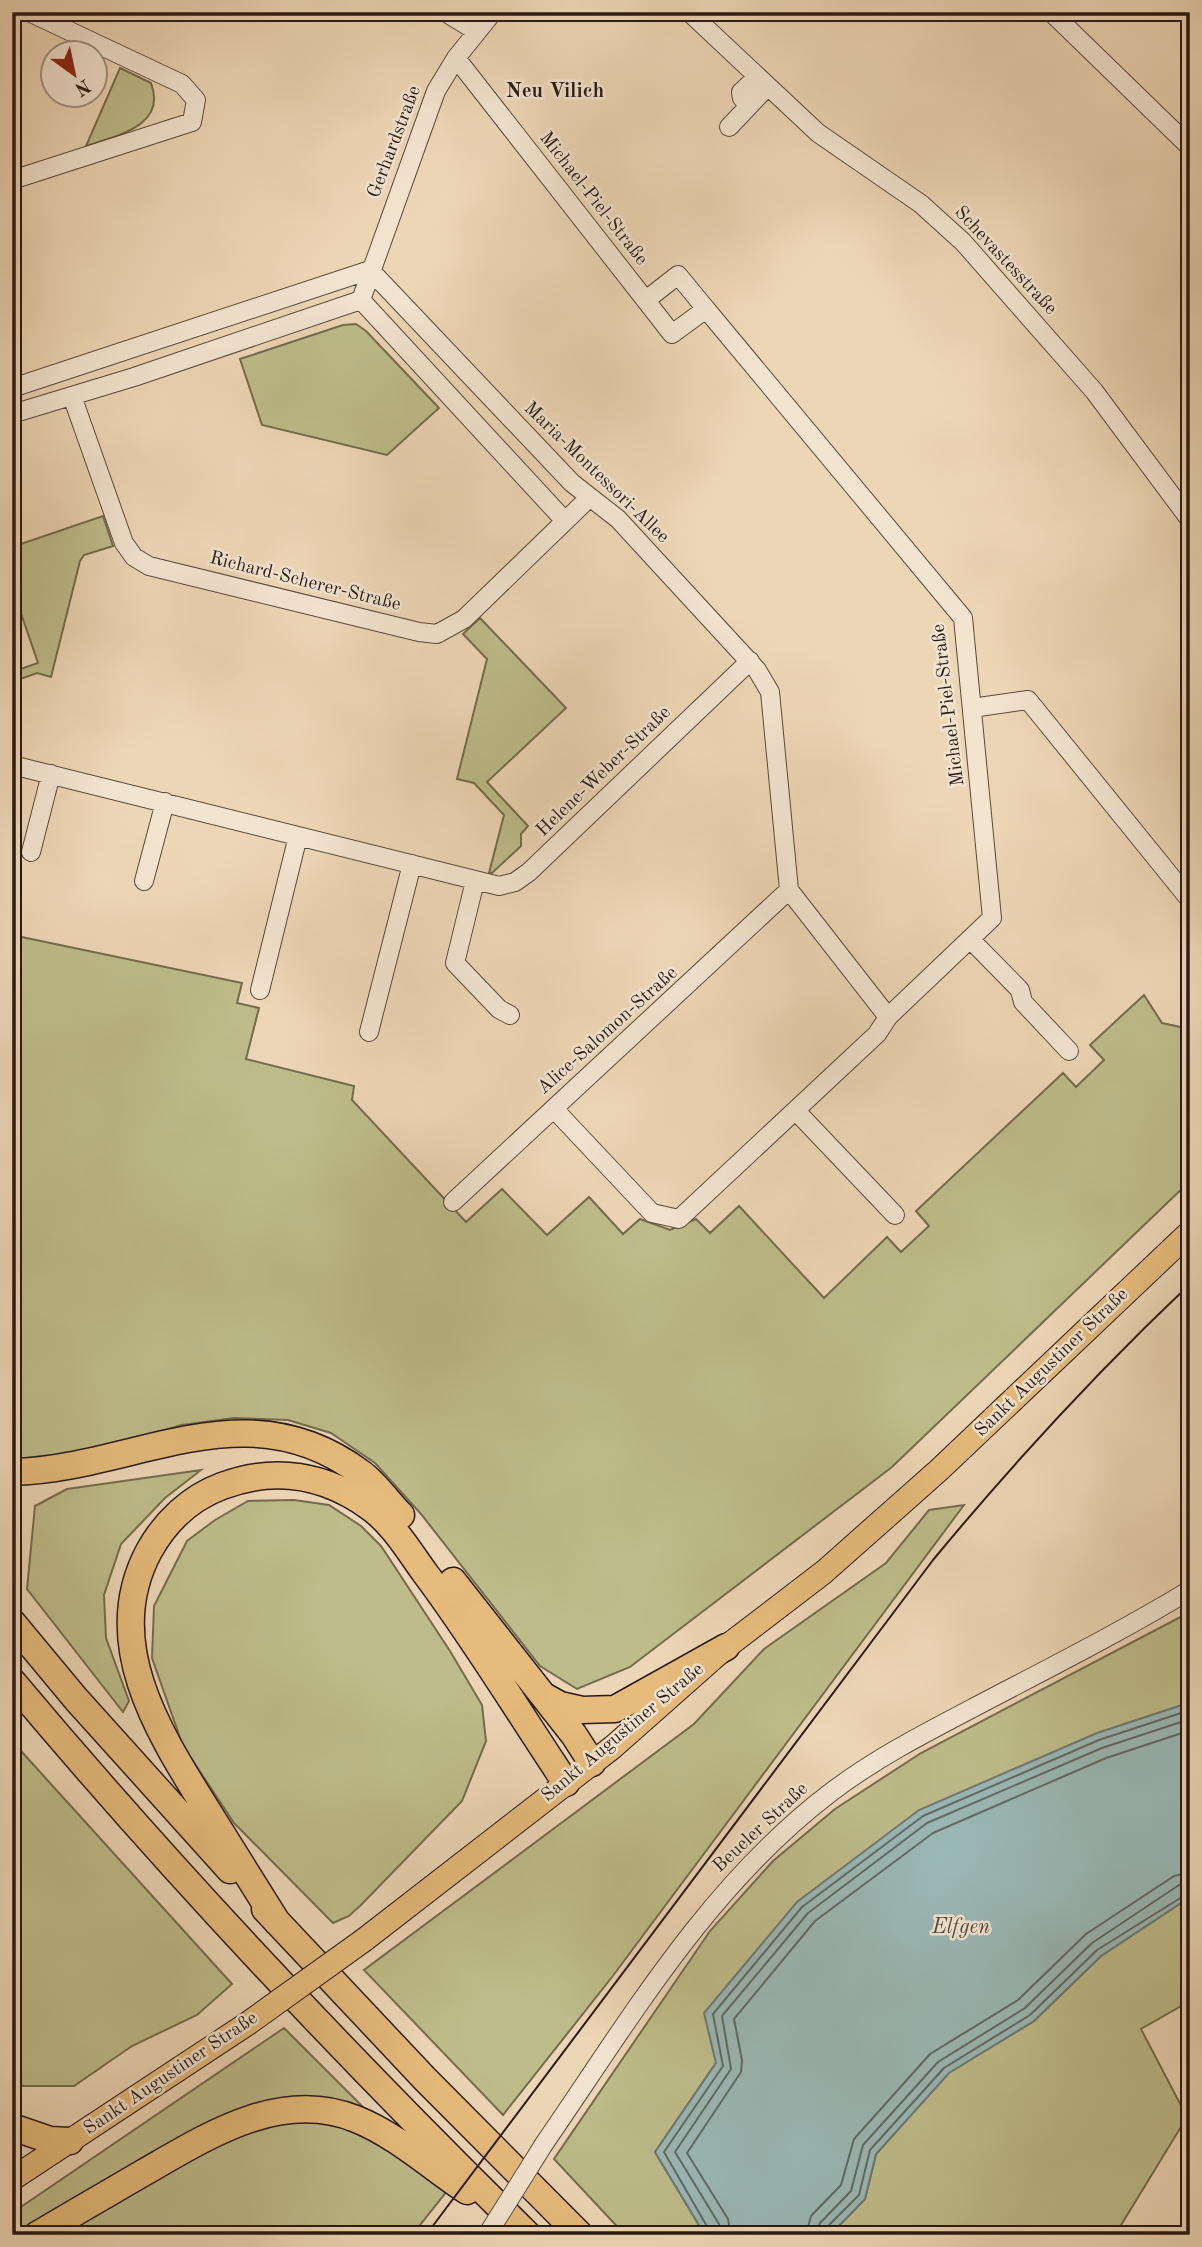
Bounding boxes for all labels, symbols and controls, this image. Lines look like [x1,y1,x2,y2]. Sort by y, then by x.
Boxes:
north arrow [38,38,108,108]
text: N [70,74,93,98]
district label: Neu Vilich [506,81,605,102]
street label: Gerhardstraße [365,83,425,201]
street label: Michael-Piel-Straße [535,129,651,269]
street label: Schevastesstraße [950,203,1060,319]
street label: Maria-Montessori-Allee [520,399,672,547]
street label: Richard-Scherer-Straße [207,549,403,615]
street label: Michael-Piel-Straße [930,623,968,787]
street label: Helene-Weber-Straße [533,703,675,841]
street label: Alice-Salomon-Straße [534,963,682,1099]
street label: Sankt Augustiner Straße [972,1285,1132,1441]
street label: Sankt Augustiner Straße [538,1660,708,1806]
street label: Beueler Straße [710,1779,812,1877]
water label: Elfgen [931,1917,990,1938]
street label: Sankt Augustiner Straße [81,2009,261,2139]

